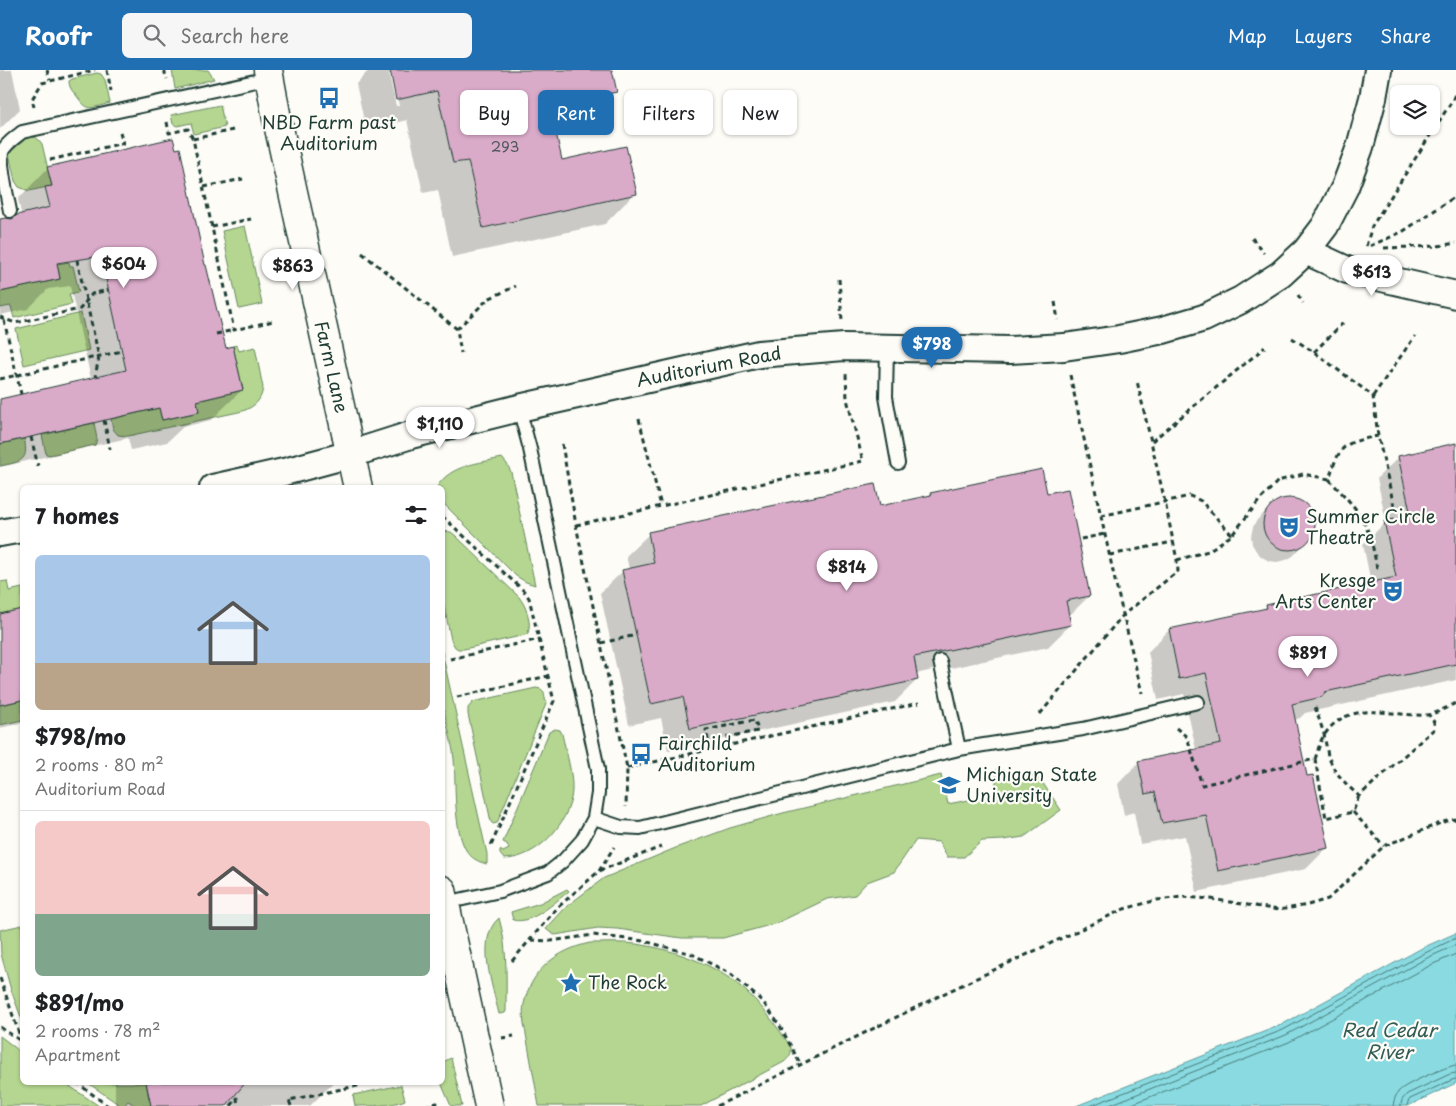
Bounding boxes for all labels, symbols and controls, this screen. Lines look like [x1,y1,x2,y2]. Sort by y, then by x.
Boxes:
search box [122,13,472,58]
text: Roofr [25,17,92,53]
icon: search [140,21,168,49]
text: Search here [180,21,289,49]
text: Map [1228,22,1267,49]
text: Layers [1295,22,1352,49]
text: Share [1380,22,1431,49]
bus stop icon: NBD Farm past Auditorium [316,85,342,111]
map controls [1390,85,1440,135]
button: layers [1390,85,1440,135]
chip: Buy [460,90,528,135]
chip: Rent [538,90,614,135]
chip: Filters [624,90,713,135]
chip: New [723,90,797,135]
place label: NBD Farm past Auditorium [262,108,396,156]
house number: 293 [491,134,519,157]
pin: $604 [94,246,154,289]
pin: $863 [263,248,323,291]
text: $604 [102,251,146,275]
text: $863 [273,253,313,277]
pin: $613 [1342,254,1402,297]
text: $613 [1353,259,1392,283]
street label: Farm Lane [309,318,356,415]
pin: $798 [902,326,962,369]
text: $798 [913,331,951,355]
street label: Auditorium Road [634,338,783,393]
pin: $1,110 [399,406,481,449]
text: $1,110 [417,411,463,435]
text: 7 homes [35,499,119,531]
icon: filters [402,501,430,529]
place label: Summer Circle Theatre [1306,502,1436,550]
theatre icon: Summer Circle Theatre [1276,514,1302,540]
pin: $814 [817,550,877,592]
text: $814 [828,554,866,578]
place label: Kresge Arts Center [1275,566,1377,614]
theatre icon: Kresge Arts Center [1380,578,1406,604]
icon: home [188,588,278,678]
pin: $891 [1278,636,1338,678]
text: $891 [1289,640,1327,664]
text: $798/mo [35,720,126,752]
place label: Fairchild Auditorium [658,729,756,777]
bus stop icon: Fairchild Auditorium [628,741,654,767]
text: 2 rooms · 80 m² [35,752,164,776]
place label: Michigan State University [966,760,1097,808]
school or university icon: Michigan State University [936,772,962,798]
text: Auditorium Road [35,776,165,800]
icon: home [188,853,278,943]
place label: The Rock [588,968,667,995]
place icon: The Rock [558,970,584,996]
text: $891/mo [35,986,124,1018]
water label: Red Cedar River [1342,1015,1439,1065]
text: 2 rooms · 78 m² [35,1018,161,1042]
text: Apartment [35,1042,120,1066]

